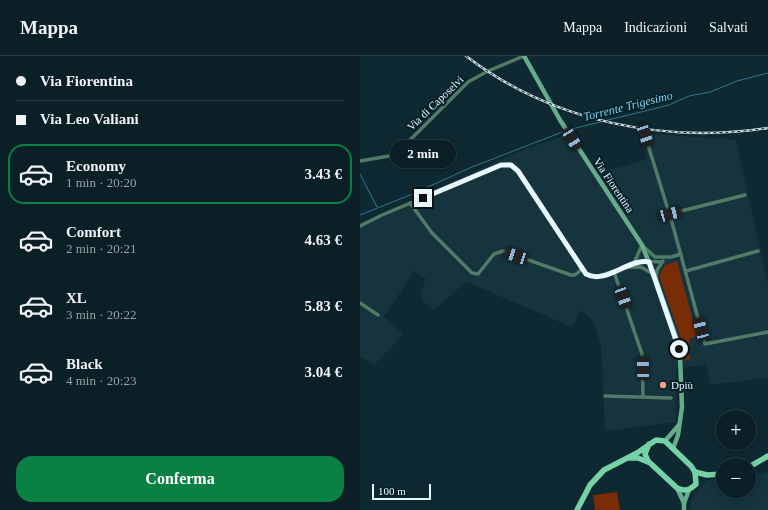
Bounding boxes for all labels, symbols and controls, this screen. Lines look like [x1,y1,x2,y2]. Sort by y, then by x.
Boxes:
text: Mappa [20,17,78,38]
text: Mappa [563,20,602,35]
text: Indicazioni [624,20,687,35]
text: Salvati [709,20,748,35]
text: Via Fiorentina [40,73,133,89]
street label: Via di Caposelvi [404,73,466,133]
water label: Torrente Trigesimo [582,88,674,124]
text: Via Leo Valiani [40,111,139,127]
car [636,122,654,148]
car [561,126,583,152]
callout: 2 min [390,140,456,168]
text: 2 min [407,146,439,161]
street label: Via Fiorentina [591,155,637,215]
icon: car [18,156,54,192]
text: Economy [66,158,126,174]
text: 3.43 € [305,166,342,182]
text: 1 min · 20:20 [66,175,136,190]
route end [414,189,432,207]
car [657,205,683,223]
icon: car [18,222,54,258]
text: Comfort [66,224,121,240]
text: 4.63 € [305,232,342,248]
text: 2 min · 20:21 [66,241,136,256]
car [503,246,529,266]
car [613,284,633,310]
icon: car [18,288,54,324]
text: XL [66,290,87,306]
text: 5.83 € [305,298,342,314]
text: 3 min · 20:22 [66,307,136,322]
car [692,316,710,342]
route start [670,340,688,358]
icon: car [18,354,54,390]
text: Black [66,356,103,372]
car [637,356,649,380]
text: 3.04 € [305,364,342,380]
text: 4 min · 20:23 [66,373,136,388]
place label: Dpiù [671,379,694,391]
marker: Dpiù [658,380,668,390]
map controls [716,410,756,498]
button: + [716,410,756,450]
button: Conferma [16,456,344,502]
button: − [716,458,756,498]
scale bar [372,482,431,501]
text: 100 m [378,485,406,497]

